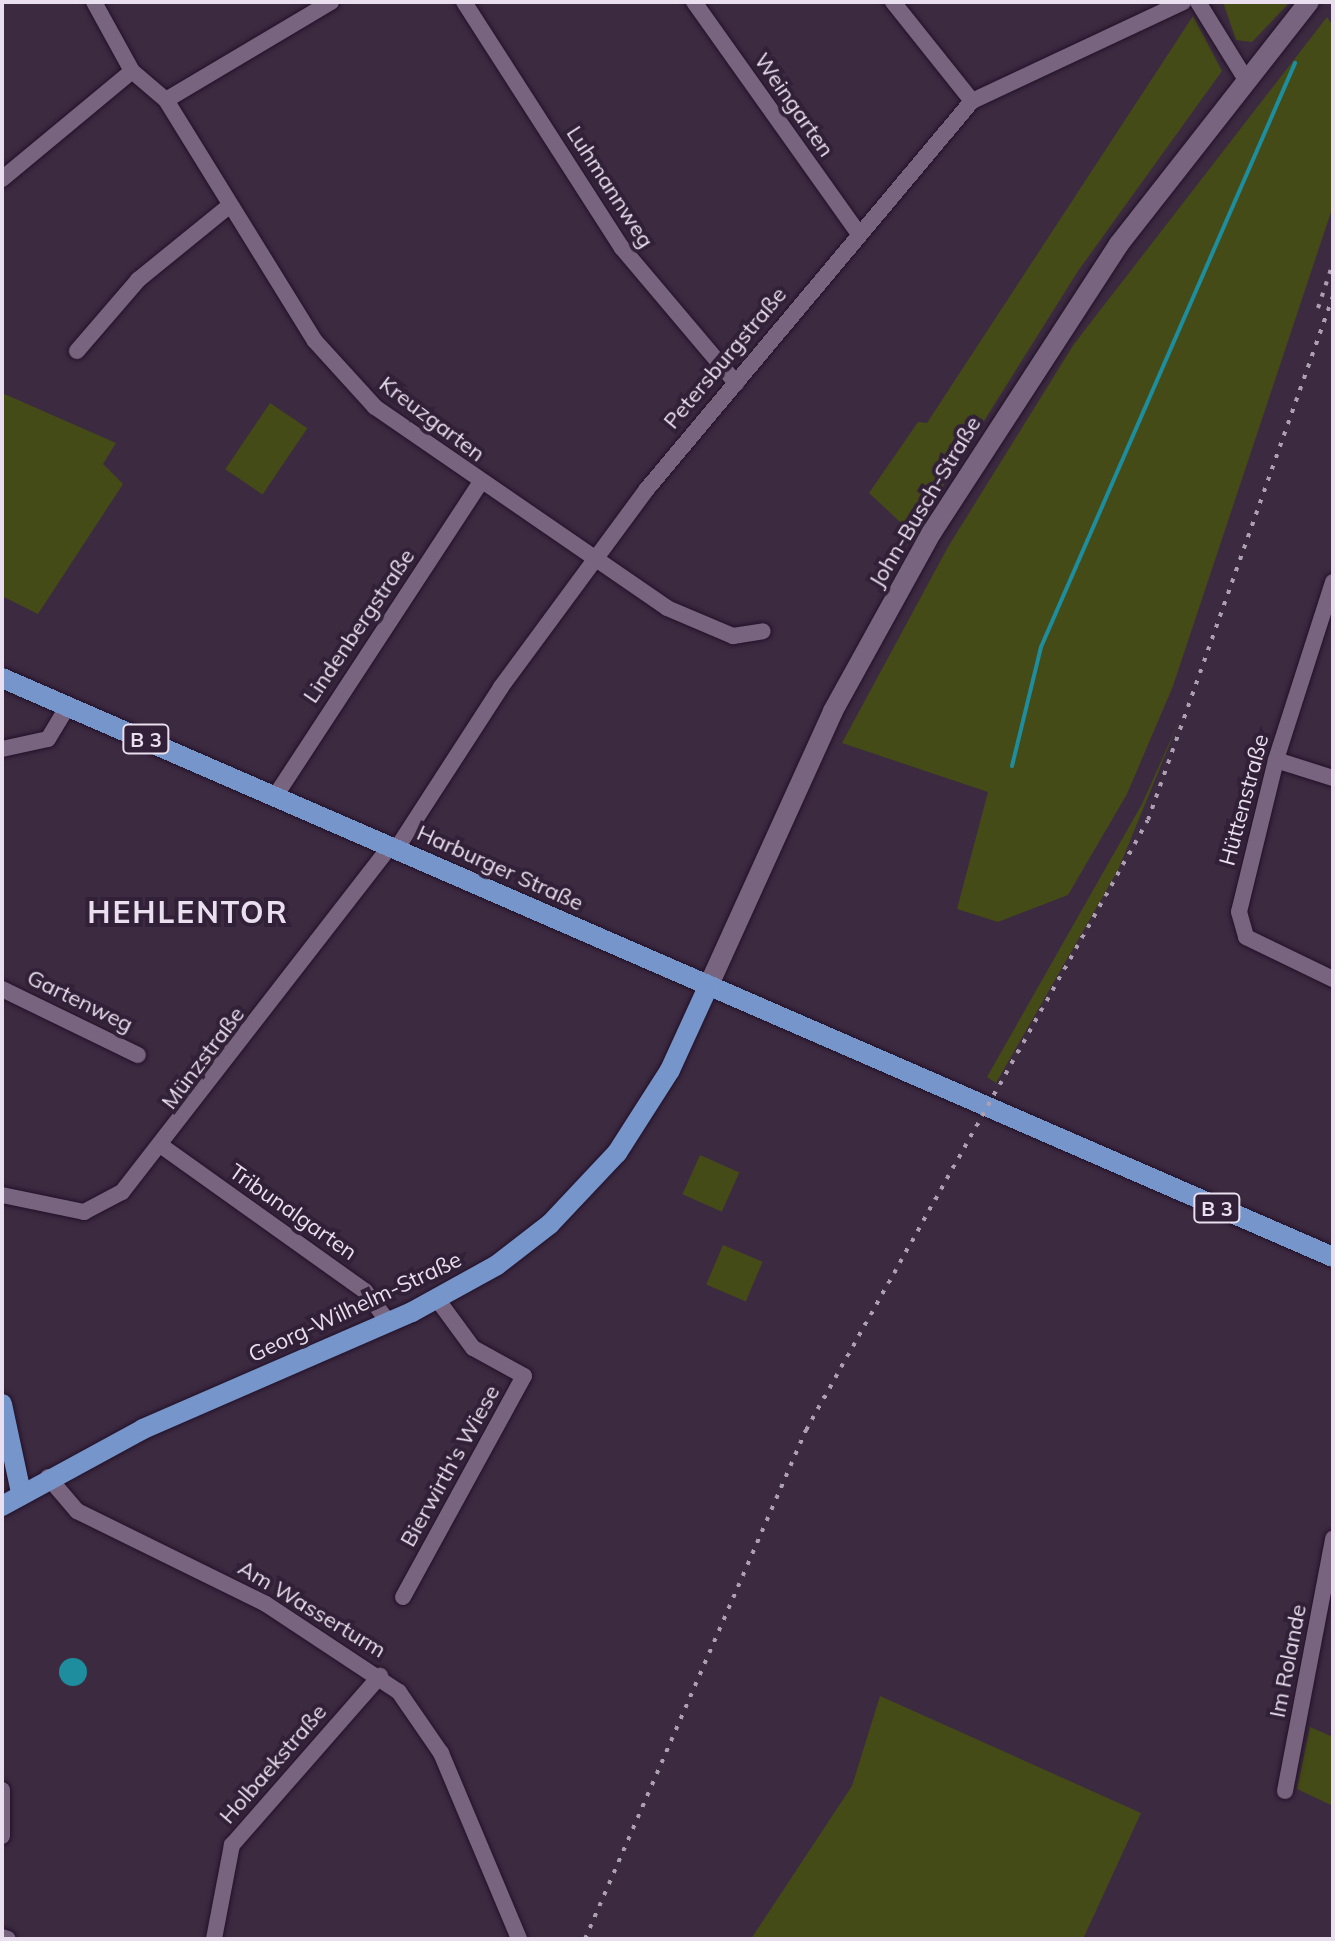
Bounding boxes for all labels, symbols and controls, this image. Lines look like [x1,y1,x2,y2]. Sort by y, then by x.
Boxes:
street label: Weingarten [749,48,839,162]
street label: Luhmannweg [561,121,659,253]
street label: Petersburgstraße [658,282,792,434]
street label: Kreuzgarten [374,371,490,467]
street label: John-Busch-Straße [864,412,986,592]
street label: Lindenbergstraße [298,544,420,708]
road number: B 3 [122,723,170,755]
street label: Hüttenstraße [1214,731,1274,869]
street label: Harburger Straße [413,820,587,916]
district label: HEHLENTOR [87,894,289,930]
street label: Gartenweg [23,964,137,1038]
street label: Münzstraße [156,1002,250,1114]
street label: Tribunalgarten [224,1158,362,1266]
road number: B 3 [1193,1192,1241,1224]
street label: Georg-Wilhelm-Straße [244,1246,466,1368]
street label: Bierwirth's Wiese [395,1381,505,1551]
street label: Am Wasserturm [233,1555,391,1663]
street label: Im Rolande [1264,1602,1312,1720]
street label: Holbaekstraße [214,1699,332,1829]

